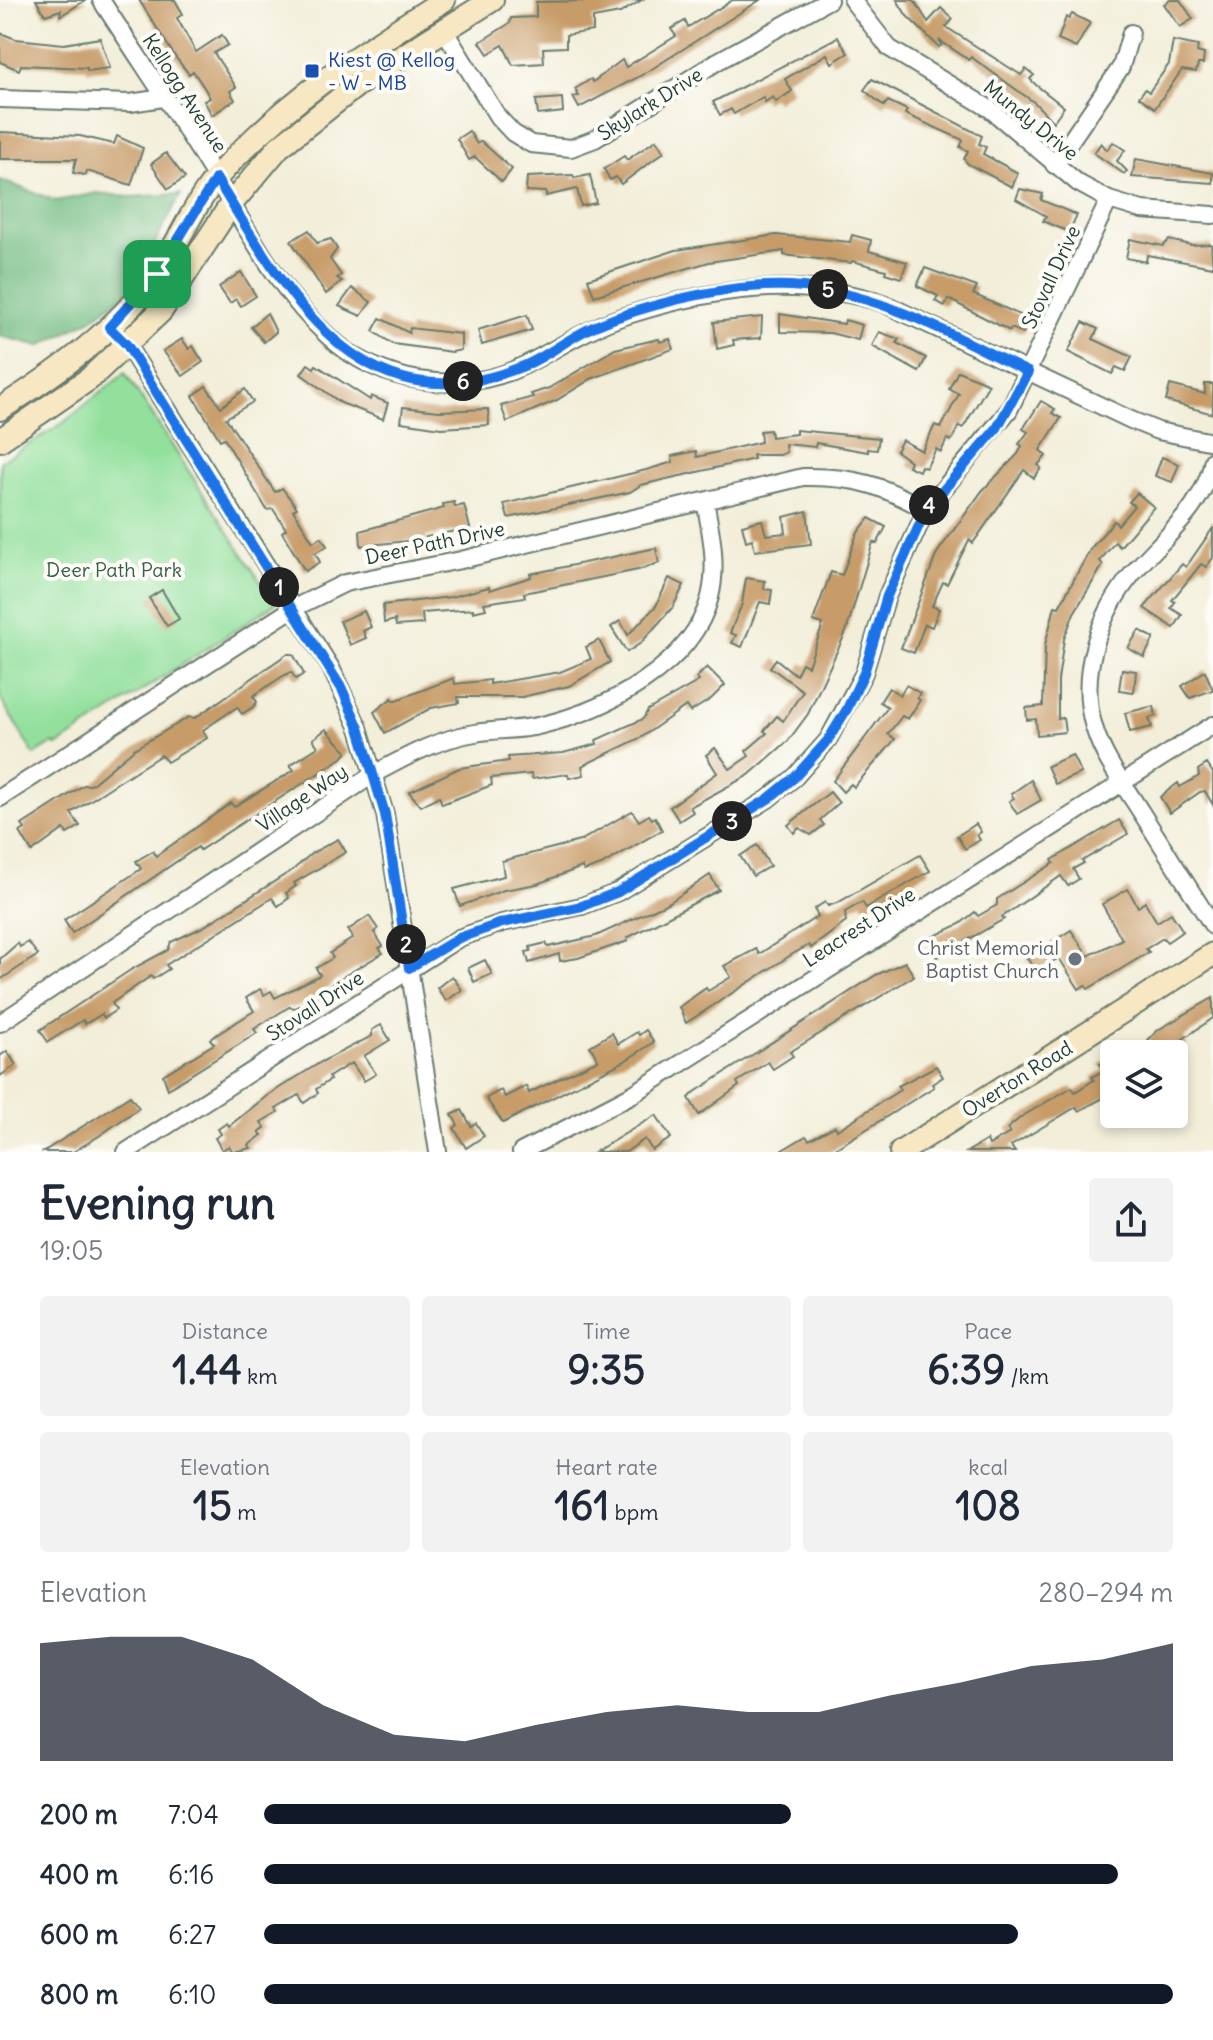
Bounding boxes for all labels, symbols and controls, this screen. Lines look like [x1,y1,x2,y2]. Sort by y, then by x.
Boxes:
street label: Kellogg Avenue [138,28,233,157]
place label: Kiest @ Kellog - W - MB [328,47,455,95]
street label: Skylark Drive [593,61,707,146]
marker: Kiest @ Kellog - W - MB [303,62,321,80]
street label: Mundy Drive [979,74,1084,165]
street label: Stovall Drive [1016,221,1085,332]
pin [123,240,191,308]
icon: arrive [135,252,179,296]
pin: 5 [808,269,848,309]
text: 5 [822,275,834,303]
pin: 6 [443,361,483,401]
text: 6 [457,367,469,395]
pin: 4 [909,485,949,525]
text: 4 [923,491,935,519]
street label: Deer Path Drive [363,516,507,569]
park label: Deer Path Park [46,557,182,582]
pin: 1 [259,567,299,607]
text: 1 [275,573,283,601]
street label: Village Way [252,758,352,837]
pin: 3 [712,801,752,841]
text: 3 [726,807,738,835]
street label: Leacrest Drive [798,881,920,972]
pin: 2 [386,924,426,964]
text: 2 [400,930,412,958]
place label: Christ Memorial Baptist Church [917,935,1059,983]
marker: Christ Memorial Baptist Church [1066,950,1084,968]
street label: Stovall Drive [261,965,368,1046]
street label: Overton Road [957,1035,1077,1122]
map controls [1100,1040,1188,1128]
button: layers [1100,1040,1188,1128]
text: Evening run [40,1176,275,1231]
button: share [1089,1178,1173,1262]
text: 19:05 [40,1234,103,1267]
text: Distance [182,1317,268,1345]
text: Time [583,1317,630,1345]
text: Pace [964,1317,1012,1345]
text: 1.44 [172,1345,242,1395]
text: 9:35 [568,1345,645,1395]
text: 6:39 [927,1345,1005,1395]
text: km [242,1362,278,1390]
text: /km [1005,1362,1049,1390]
text: Elevation [180,1453,270,1481]
text: Heart rate [555,1453,658,1481]
text: kcal [968,1453,1008,1481]
text: 15 [193,1481,232,1531]
text: 161 [554,1481,609,1531]
text: 108 [956,1481,1021,1531]
text: m [232,1498,257,1526]
text: bpm [609,1498,659,1526]
text: Elevation [40,1576,147,1609]
text: 280–294 m [1039,1576,1173,1609]
text: 200 m [40,1798,117,1831]
text: 7:04 [168,1798,219,1831]
text: 400 m [40,1858,118,1891]
text: 6:16 [168,1858,214,1891]
text: 600 m [40,1918,118,1951]
text: 6:27 [168,1918,216,1951]
text: 800 m [40,1978,118,2011]
text: 6:10 [168,1978,216,2011]

